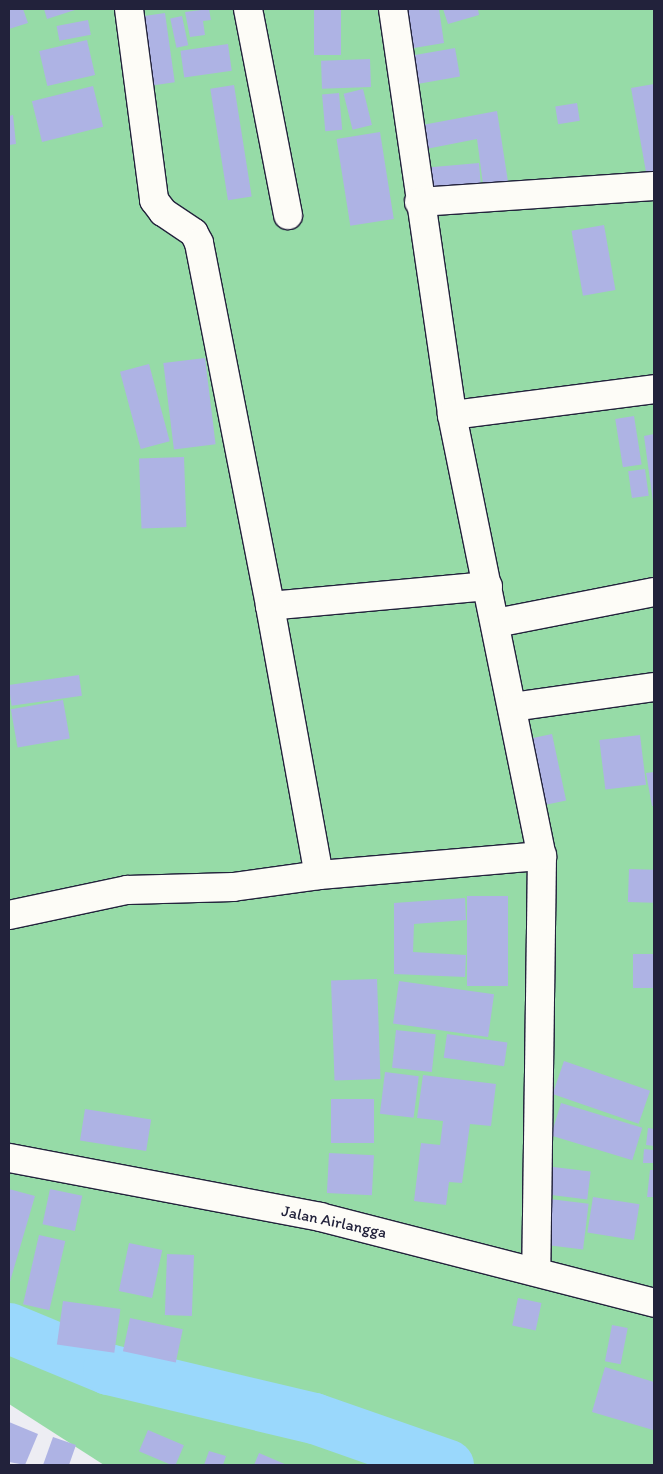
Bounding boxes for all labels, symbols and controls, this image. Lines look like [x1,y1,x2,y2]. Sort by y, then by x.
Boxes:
street label: Jalan Airlangga [280,1201,388,1243]

